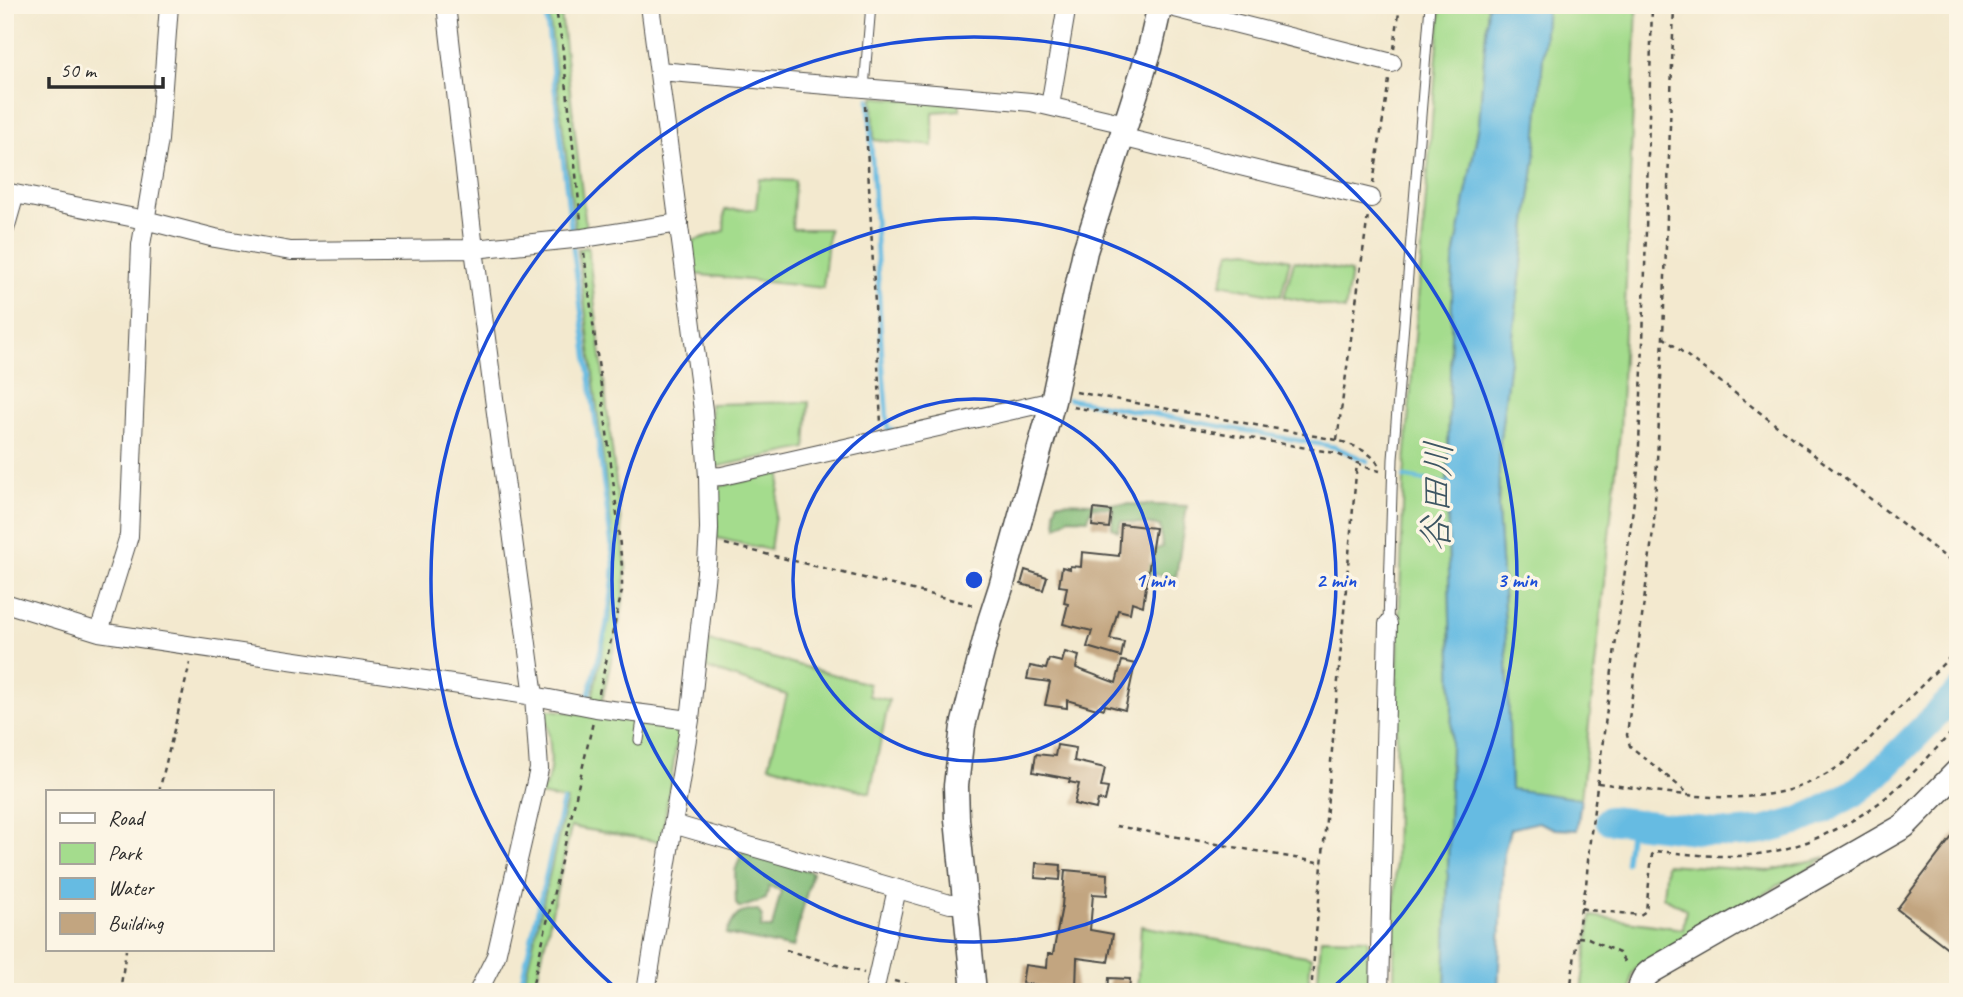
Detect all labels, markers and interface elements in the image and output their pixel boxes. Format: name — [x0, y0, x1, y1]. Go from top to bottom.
scale bar — [49, 46, 163, 90]
text: 50 m — [60, 57, 98, 83]
water label: 谷田川 — [1411, 440, 1462, 552]
text: 1 min — [1135, 567, 1175, 593]
text: 2 min — [1316, 567, 1356, 593]
text: 3 min — [1497, 567, 1537, 593]
centre of rings — [962, 568, 986, 592]
legend — [46, 790, 273, 951]
text: Road — [108, 805, 147, 831]
text: Park — [108, 840, 143, 866]
text: Water — [108, 875, 155, 901]
text: Building — [108, 910, 165, 936]

